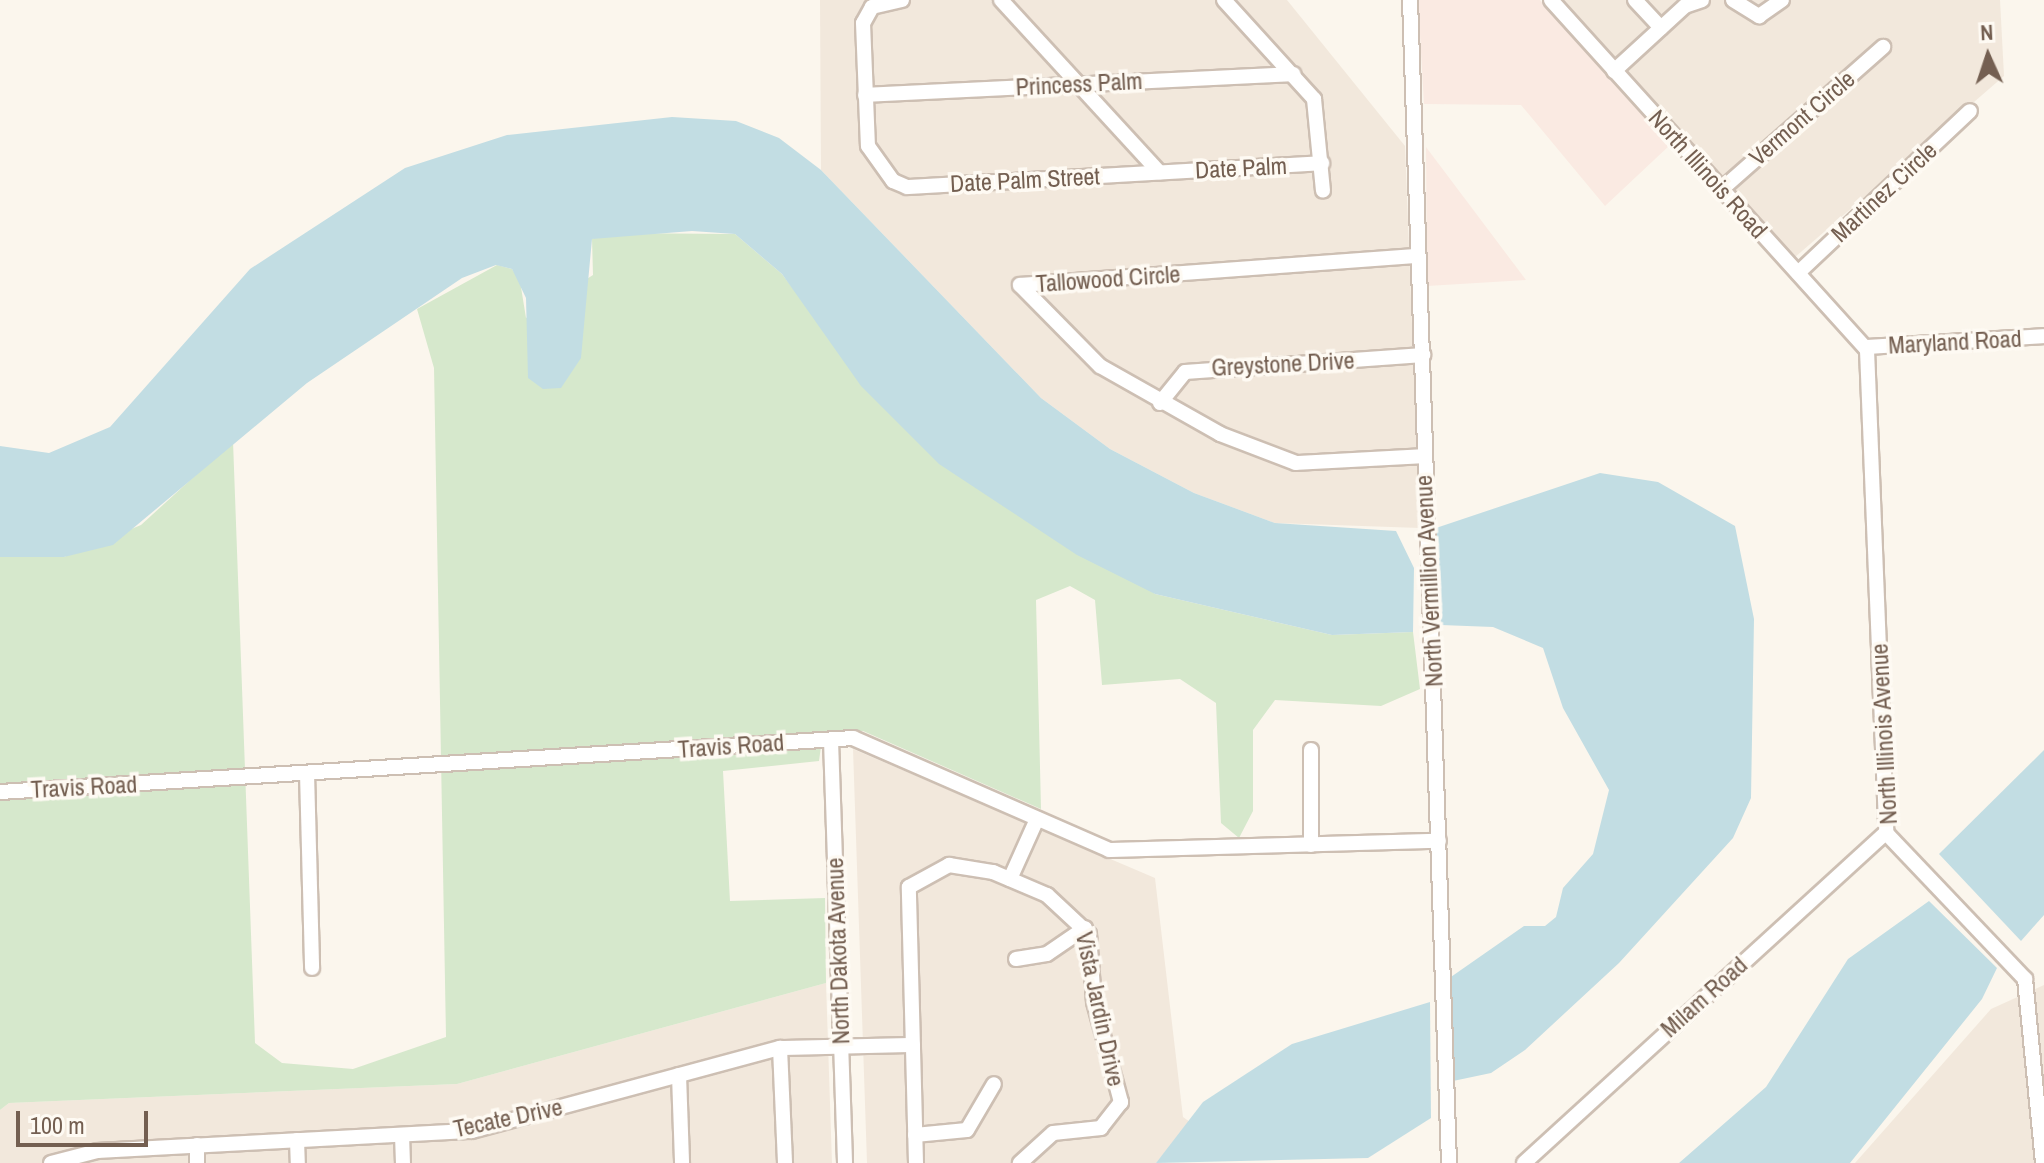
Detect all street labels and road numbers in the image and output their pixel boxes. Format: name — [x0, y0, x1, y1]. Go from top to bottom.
street label: Vermont Circle — [1743, 64, 1861, 172]
street label: Princess Palm — [1015, 66, 1143, 102]
street label: North Illinois Road — [1643, 104, 1773, 244]
street label: Martinez Circle — [1825, 136, 1943, 248]
street label: Date Palm — [1194, 151, 1288, 185]
street label: Date Palm Street — [949, 162, 1101, 198]
street label: Tallowood Circle — [1035, 260, 1181, 298]
street label: Maryland Road — [1888, 324, 2022, 360]
street label: Greystone Drive — [1211, 346, 1355, 382]
street label: North Vermillion Avenue — [1409, 474, 1449, 688]
street label: North Illinois Avenue — [1865, 642, 1903, 826]
street label: Travis Road — [677, 728, 785, 764]
street label: Travis Road — [30, 770, 138, 804]
street label: North Dakota Avenue — [820, 857, 856, 1045]
street label: Vista Jardin Drive — [1070, 929, 1130, 1089]
street label: Milam Road — [1655, 951, 1753, 1043]
street label: Tecate Drive — [451, 1092, 565, 1144]

